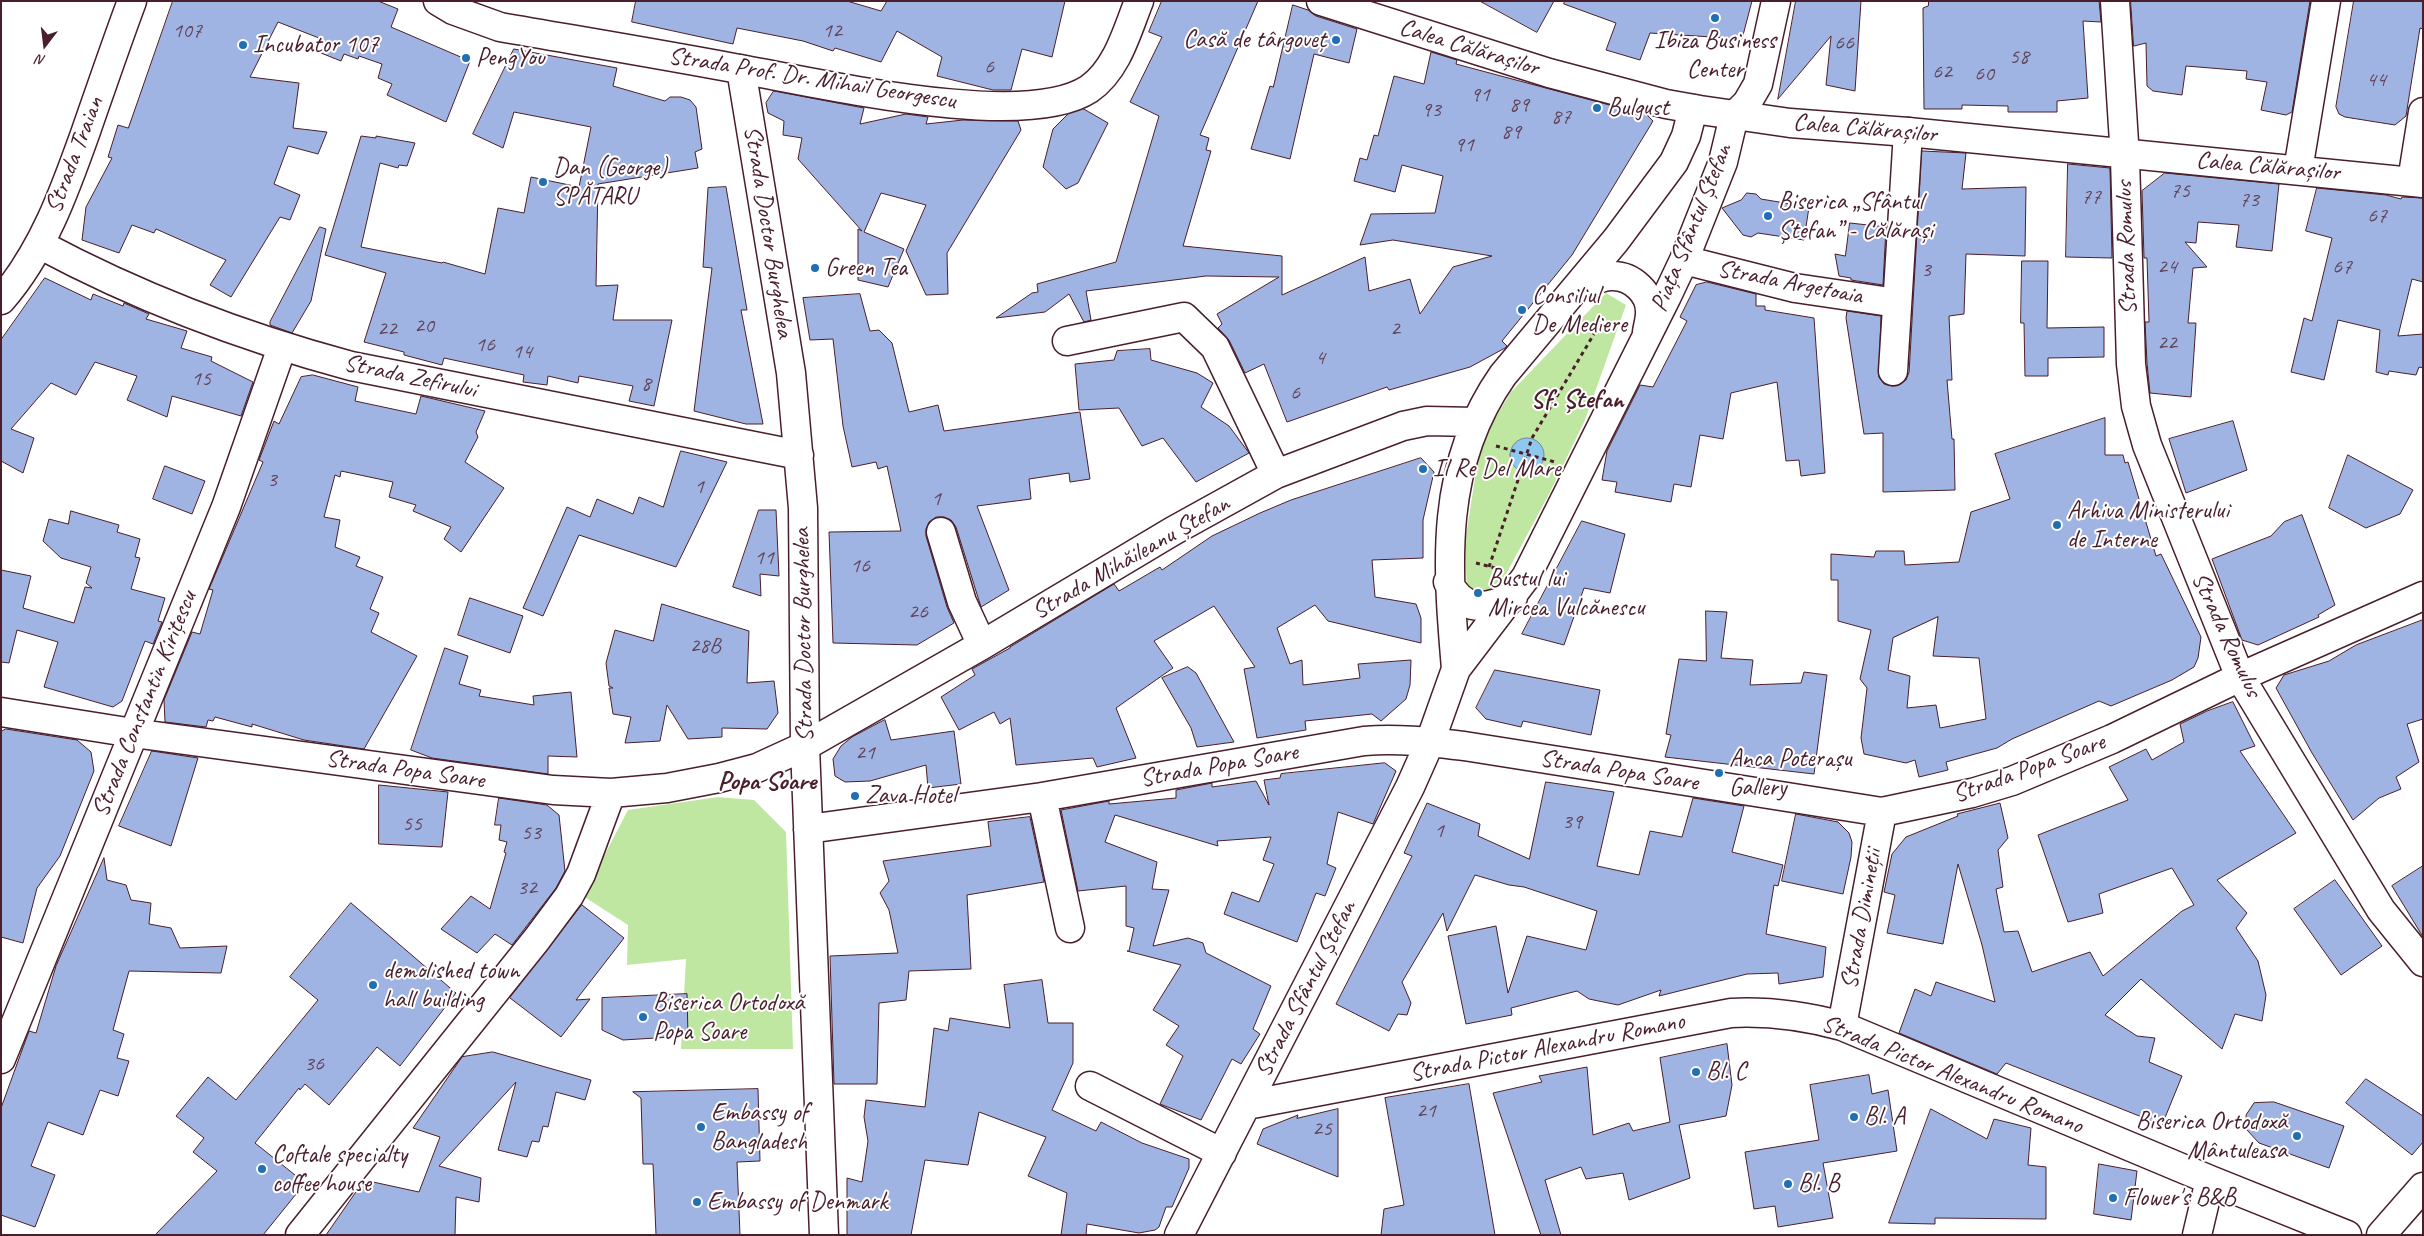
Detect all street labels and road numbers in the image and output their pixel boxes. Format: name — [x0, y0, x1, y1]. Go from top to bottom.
street label: Calea Călărașilor — [1396, 13, 1542, 83]
street label: Strada Prof. Dr. Mihail Georgescu — [666, 41, 958, 117]
street label: Strada Traian — [39, 93, 111, 217]
street label: Calea Călărașilor — [1792, 108, 1938, 150]
street label: Strada Doctor Burghelea — [736, 124, 800, 340]
street label: Piața Sfântul Ștefan — [1645, 139, 1739, 317]
street label: Calea Călărașilor — [2195, 146, 2341, 188]
street label: Strada Romulus — [2110, 181, 2144, 315]
street label: Strada Argetoaia — [1715, 254, 1865, 312]
street label: Strada Zefirului — [341, 348, 479, 406]
street label: Strada Mihăileanu Ștefan — [1027, 489, 1235, 627]
street label: Strada Doctor Burghelea — [787, 528, 821, 742]
street label: Strada Romulus — [2184, 568, 2268, 702]
street label: Strada Constantin Kirițescu — [86, 587, 204, 821]
street label: Strada Popa Soare — [1949, 728, 2109, 810]
street label: Strada Popa Soare — [1138, 737, 1300, 795]
street label: Strada Popa Soare — [324, 744, 486, 796]
street label: Strada Popa Soare — [1538, 744, 1700, 798]
street label: Strada Dimineții — [1835, 847, 1889, 991]
street label: Strada Sfântul Ștefan — [1249, 896, 1363, 1082]
street label: Strada Pictor Alexandru Romano — [1407, 1007, 1687, 1089]
street label: Strada Pictor Alexandru Romano — [1817, 1009, 2087, 1141]

